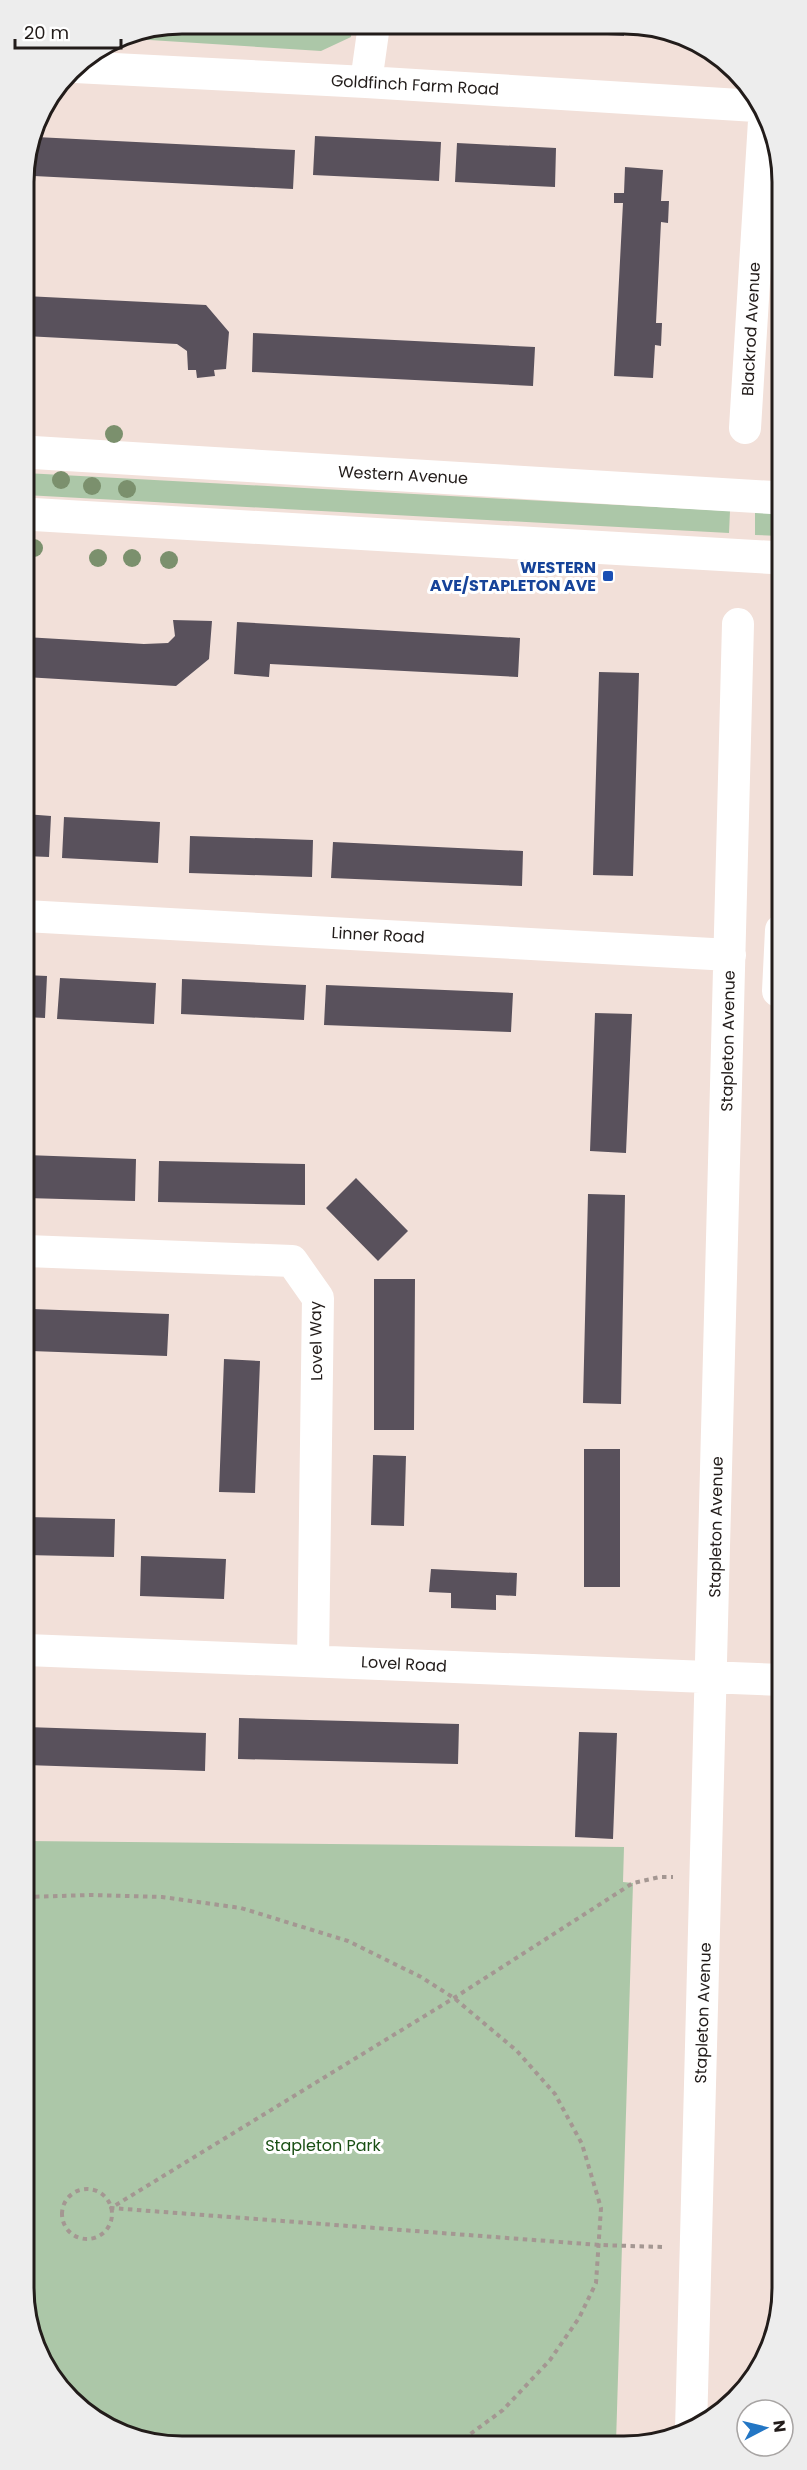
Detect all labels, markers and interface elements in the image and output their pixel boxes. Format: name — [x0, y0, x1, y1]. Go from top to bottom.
scale bar — [15, 12, 122, 50]
text: 20 m — [24, 20, 69, 45]
street label: Goldfinch Farm Road — [330, 69, 500, 101]
street label: Blackrod Avenue — [736, 261, 766, 396]
street label: Western Avenue — [337, 460, 469, 490]
place label: WESTERN AVE/STAPLETON AVE — [430, 556, 596, 597]
marker: WESTERN AVE/STAPLETON AVE — [601, 569, 615, 583]
street label: Linner Road — [331, 921, 425, 949]
street label: Stapleton Avenue — [715, 970, 741, 1112]
street label: Lovel Way — [304, 1301, 328, 1381]
street label: Stapleton Avenue — [703, 1456, 729, 1598]
street label: Lovel Road — [361, 1650, 447, 1678]
street label: Stapleton Avenue — [689, 1942, 717, 2084]
park label: Stapleton Park — [265, 2134, 382, 2157]
north arrow — [735, 2398, 795, 2458]
text: N — [767, 2419, 792, 2434]

